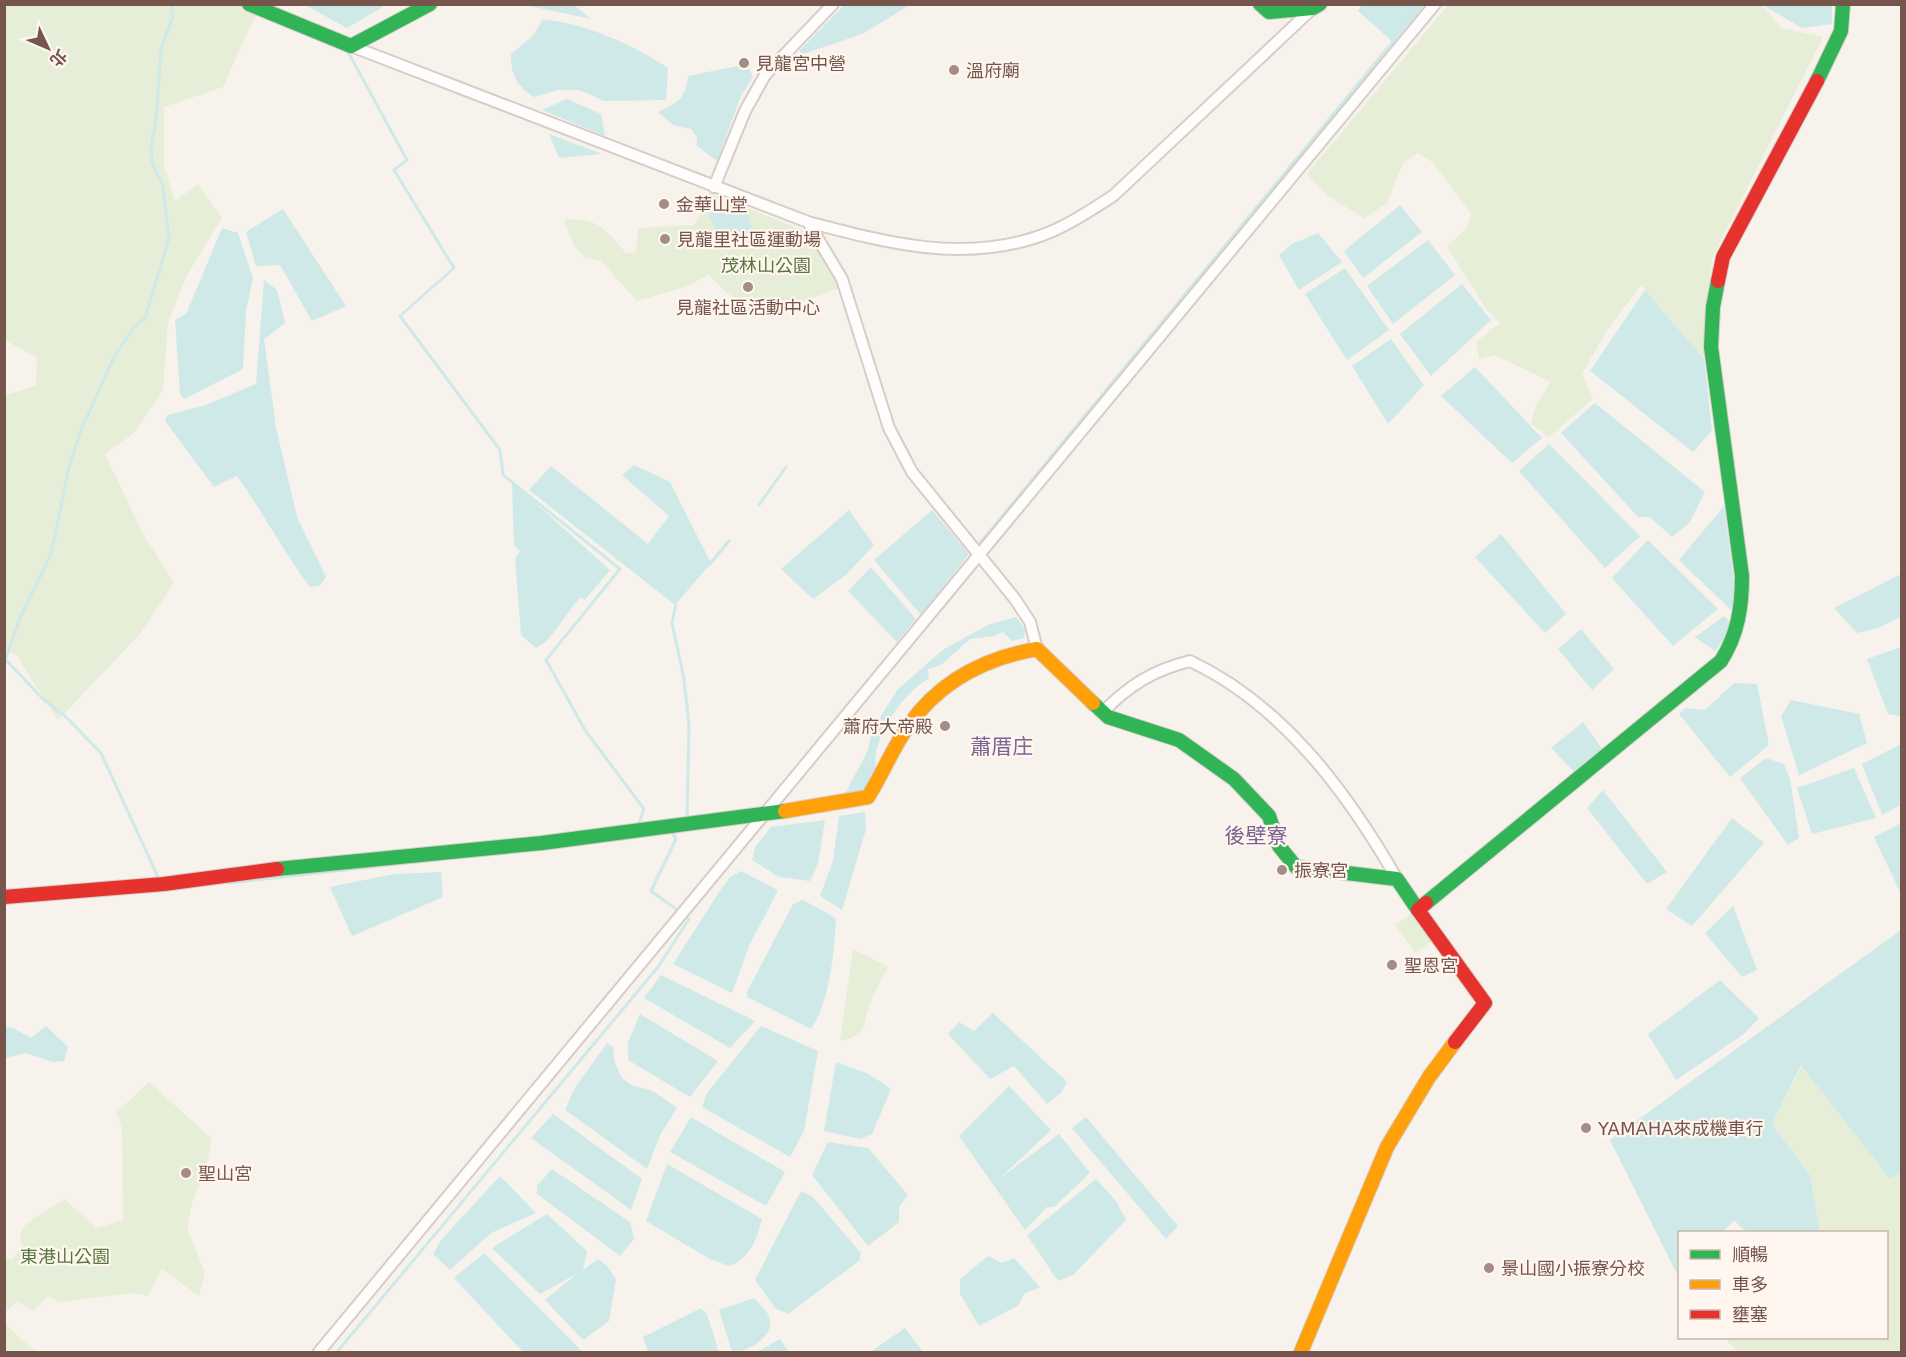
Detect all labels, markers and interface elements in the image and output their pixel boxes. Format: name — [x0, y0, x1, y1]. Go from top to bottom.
north arrow — [18, 18, 78, 78]
text: 北 — [46, 46, 71, 70]
place label: 見龍宮中營 — [756, 53, 846, 74]
marker: 見龍宮中營 — [737, 56, 751, 70]
place label: 溫府廟 — [966, 60, 1020, 81]
marker: 溫府廟 — [947, 63, 961, 77]
place label: 金華山堂 — [676, 194, 748, 215]
marker: 金華山堂 — [657, 197, 671, 211]
place label: 見龍里社區運動場 — [677, 229, 821, 250]
marker: 見龍里社區運動場 — [658, 232, 672, 246]
park label: 茂林山公園 — [721, 255, 811, 276]
marker: 見龍社區活動中心 — [741, 280, 755, 294]
place label: 見龍社區活動中心 — [676, 297, 820, 318]
place label: 蕭府大帝殿 — [843, 716, 933, 737]
marker: 蕭府大帝殿 — [938, 719, 952, 733]
district label: 蕭厝庄 — [971, 735, 1034, 759]
district label: 後壁寮 — [1225, 824, 1288, 848]
place label: 振寮宮 — [1294, 860, 1348, 881]
marker: 振寮宮 — [1275, 863, 1289, 877]
place label: 聖恩宮 — [1404, 955, 1458, 976]
marker: 聖恩宮 — [1385, 958, 1399, 972]
place label: YAMAHA來成機車行 — [1597, 1118, 1764, 1139]
marker: YAMAHA來成機車行 — [1579, 1121, 1593, 1135]
place label: 聖山宮 — [198, 1163, 252, 1184]
marker: 聖山宮 — [179, 1166, 193, 1180]
legend — [1678, 1231, 1888, 1339]
text: 順暢 — [1732, 1244, 1768, 1265]
park label: 東港山公園 — [20, 1246, 110, 1267]
place label: 景山國小振寮分校 — [1501, 1258, 1645, 1279]
marker: 景山國小振寮分校 — [1482, 1261, 1496, 1275]
text: 車多 — [1732, 1274, 1768, 1295]
text: 壅塞 — [1732, 1304, 1768, 1325]

